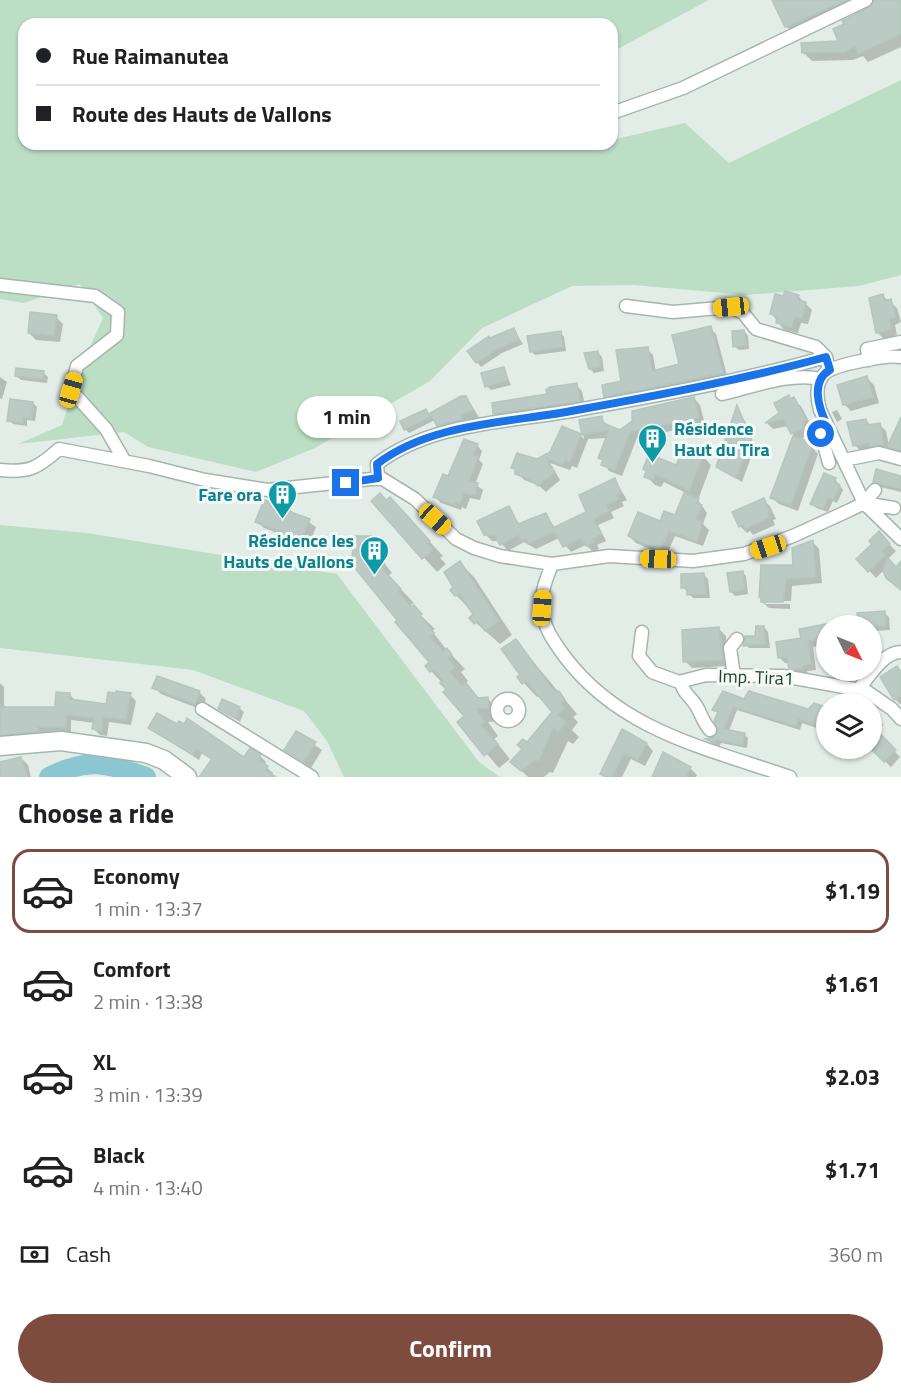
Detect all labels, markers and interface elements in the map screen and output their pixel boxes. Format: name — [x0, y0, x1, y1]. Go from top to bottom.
text: Rue Raimanutea — [72, 39, 229, 73]
text: Route des Hauts de Vallons — [72, 97, 332, 131]
car — [712, 296, 750, 318]
car — [57, 370, 85, 410]
callout: 1 min — [296, 396, 395, 438]
text: 1 min — [322, 401, 371, 432]
place label: Résidence Haut du Tira — [674, 415, 770, 463]
route start — [807, 420, 834, 447]
building icon: Résidence Haut du Tira — [637, 422, 669, 464]
route end — [332, 469, 359, 496]
building icon: Fare ora — [267, 478, 299, 520]
place label: Fare ora — [198, 481, 262, 508]
car — [416, 500, 454, 538]
place label: Résidence les Hauts de Vallons — [223, 527, 354, 575]
car — [748, 533, 788, 561]
building icon: Résidence les Hauts de Vallons — [359, 534, 391, 576]
car — [640, 549, 676, 569]
car — [532, 589, 552, 627]
north arrow — [816, 615, 882, 681]
map controls — [816, 615, 882, 759]
street label: Imp. Tira1 — [718, 662, 794, 692]
button: layers — [816, 693, 882, 759]
text: Choose a ride — [18, 792, 174, 833]
text: Economy — [93, 859, 180, 893]
icon: car — [21, 864, 75, 918]
text: $1.19 — [825, 874, 880, 908]
text: 1 min · 13:37 — [93, 893, 203, 924]
text: Comfort — [93, 952, 171, 986]
icon: car — [21, 957, 75, 1011]
text: $1.61 — [825, 967, 880, 1001]
text: 2 min · 13:38 — [93, 986, 203, 1017]
text: XL — [93, 1045, 116, 1079]
icon: car — [21, 1050, 75, 1104]
text: $2.03 — [825, 1060, 880, 1094]
text: 3 min · 13:39 — [93, 1079, 203, 1110]
text: Black — [93, 1138, 145, 1172]
icon: car — [21, 1143, 75, 1197]
text: $1.71 — [825, 1153, 880, 1187]
text: 4 min · 13:40 — [93, 1172, 203, 1203]
text: Cash — [66, 1237, 111, 1271]
icon: cash — [18, 1238, 51, 1271]
text: 360 m — [828, 1239, 883, 1270]
button: Confirm — [18, 1314, 883, 1383]

